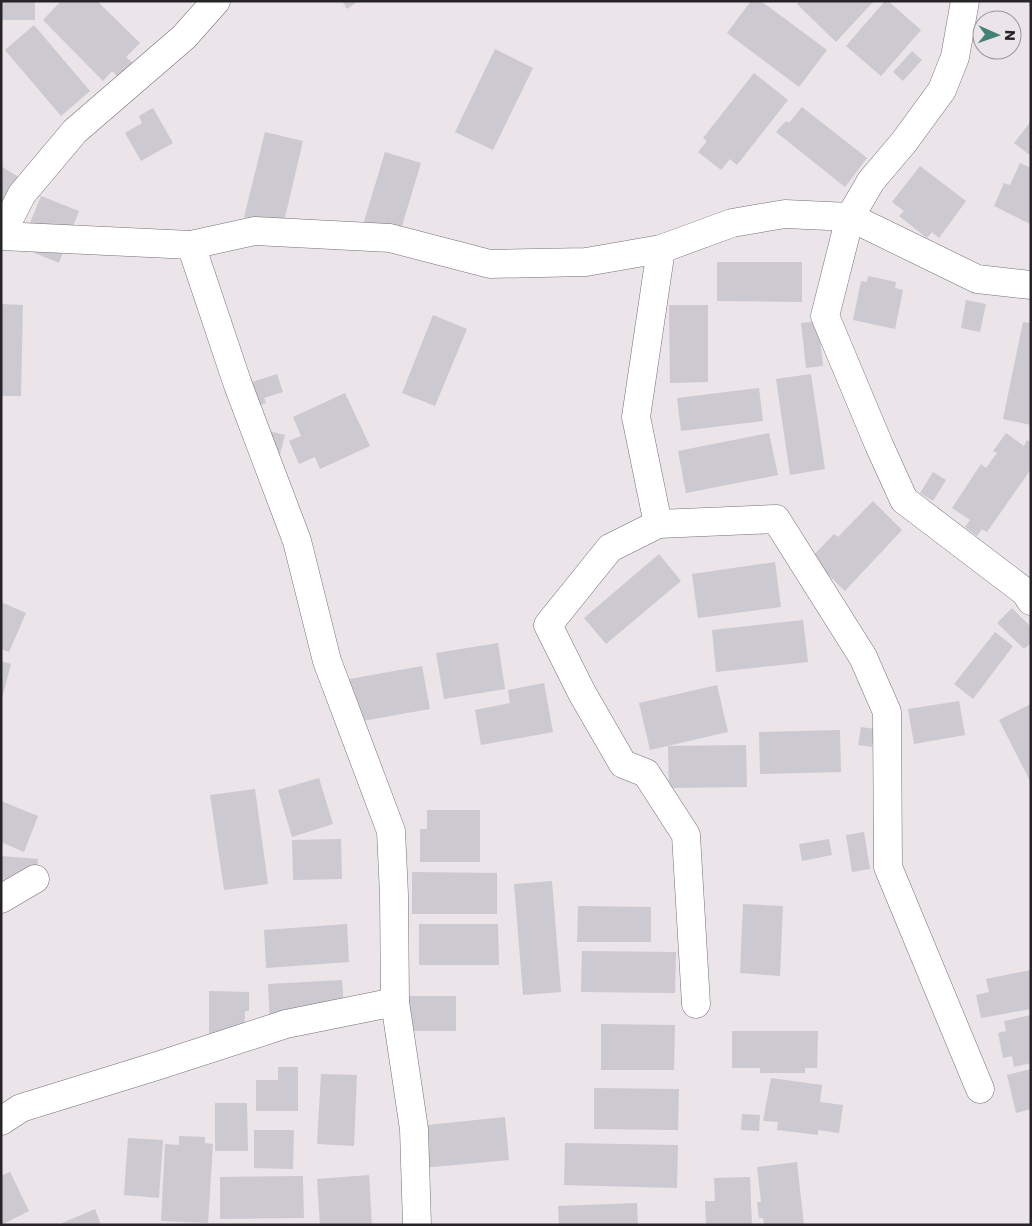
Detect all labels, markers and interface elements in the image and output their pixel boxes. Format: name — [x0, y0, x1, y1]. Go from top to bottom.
north arrow — [972, 10, 1022, 60]
text: N — [1000, 30, 1020, 41]

